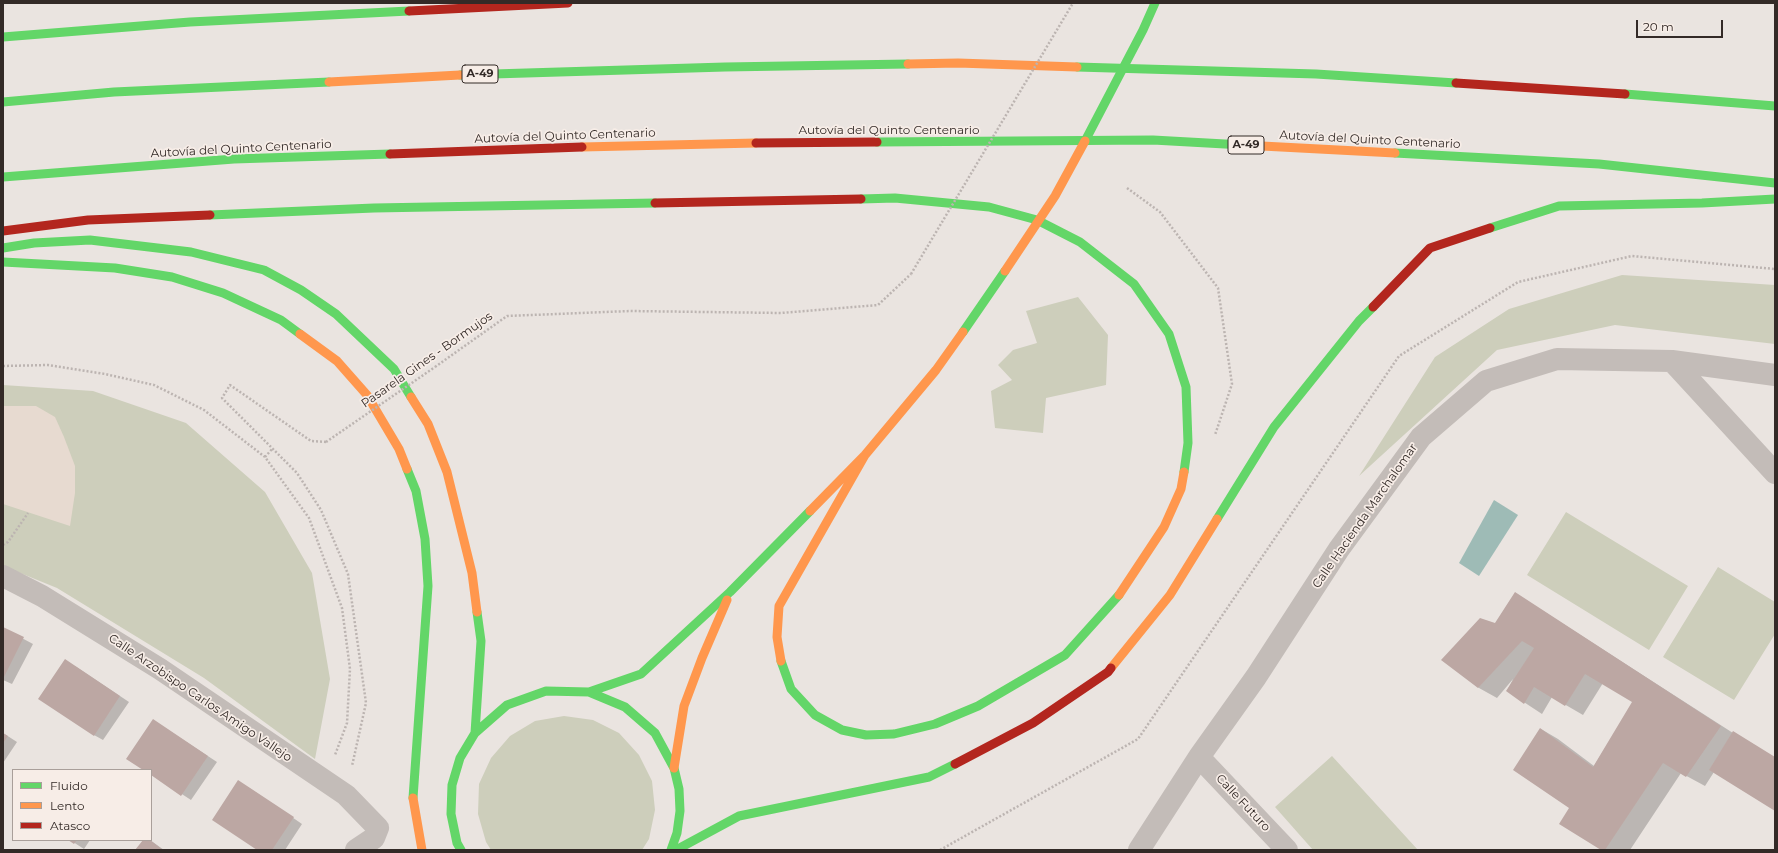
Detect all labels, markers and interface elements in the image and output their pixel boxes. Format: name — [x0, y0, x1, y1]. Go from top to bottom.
scale bar — [1638, 12, 1725, 38]
text: 20 m — [1643, 19, 1674, 34]
road number: A-49 — [462, 65, 498, 83]
street label: Autovía del Quinto Centenario — [798, 123, 980, 137]
street label: Autovía del Quinto Centenario — [474, 126, 656, 146]
street label: Autovía del Quinto Centenario — [1279, 128, 1461, 152]
road number: A-49 — [1228, 136, 1264, 154]
street label: Autovía del Quinto Centenario — [150, 137, 332, 161]
street label: Pasarela Gines - Bormujos — [359, 309, 495, 411]
street label: Calle Hacienda Marchalomar — [1309, 441, 1421, 591]
street label: Calle Arzobispo Carlos Amigo Vallejo — [106, 631, 294, 765]
legend — [12, 769, 152, 841]
street label: Calle Futuro — [1213, 771, 1273, 835]
text: Fluido — [50, 778, 88, 793]
text: Lento — [50, 798, 85, 813]
text: Atasco — [50, 818, 90, 833]

